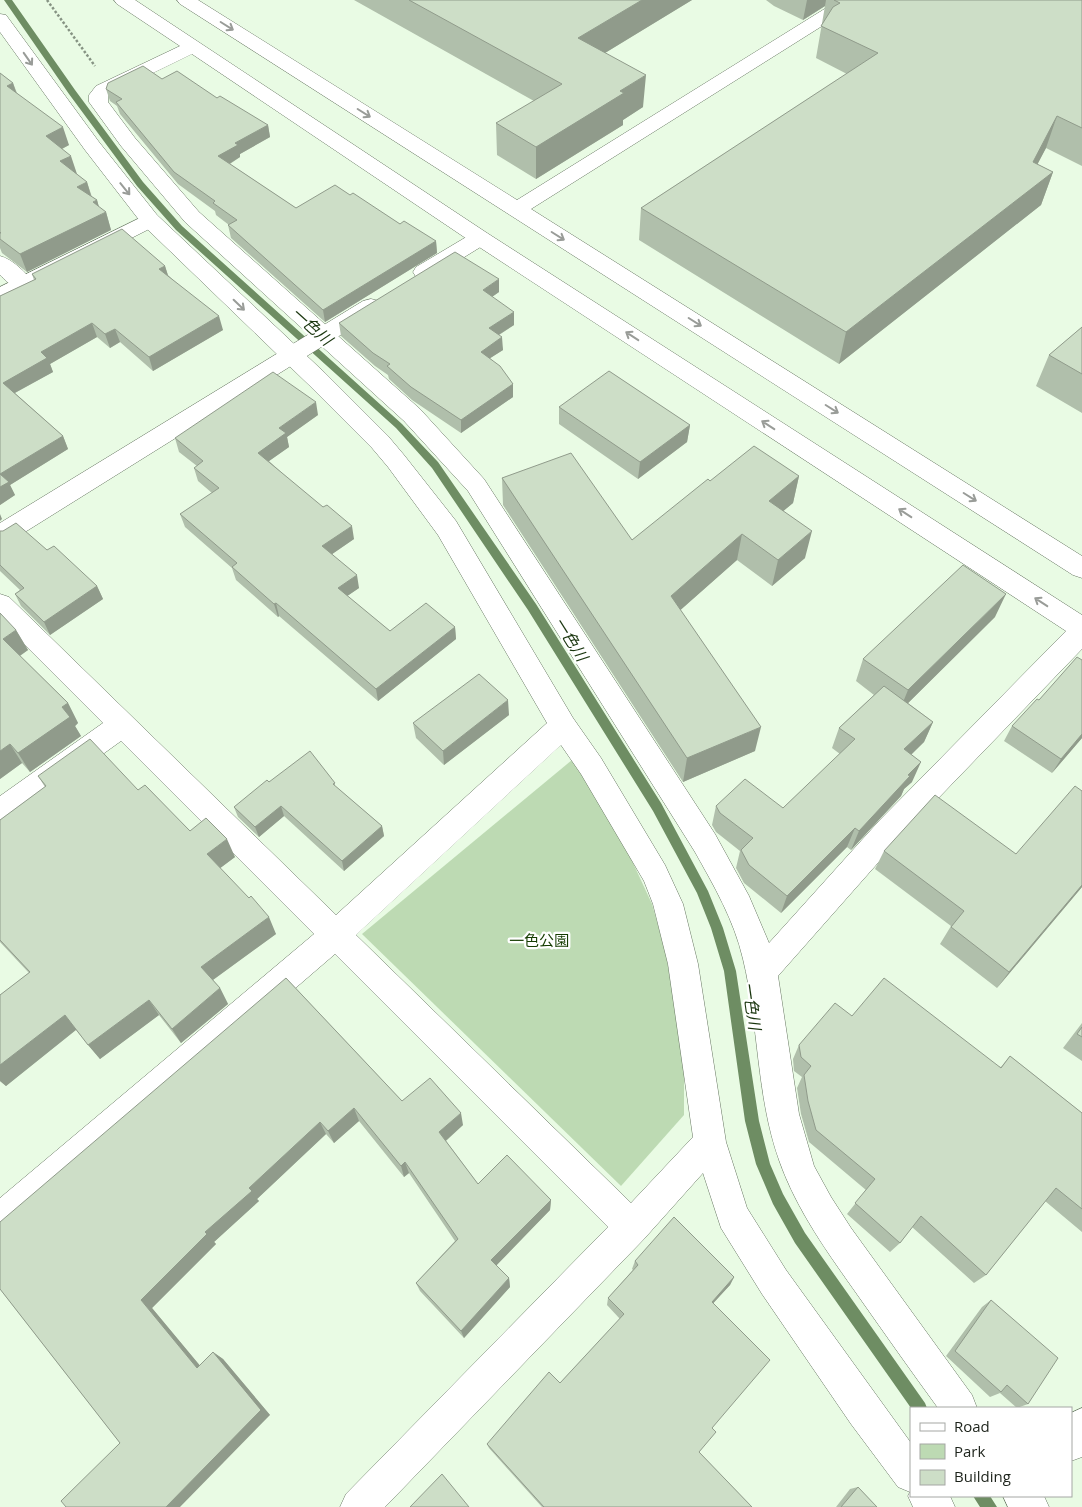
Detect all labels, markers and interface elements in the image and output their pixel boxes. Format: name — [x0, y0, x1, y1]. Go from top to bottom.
one-way arrow — [220, 21, 234, 31]
one-way arrow — [23, 51, 33, 65]
one-way arrow — [357, 108, 371, 118]
one-way arrow — [119, 183, 130, 196]
one-way arrow — [550, 231, 564, 241]
one-way arrow — [232, 299, 245, 311]
water label: 一色川 — [287, 302, 339, 352]
one-way arrow — [688, 318, 702, 328]
one-way arrow — [625, 331, 639, 342]
one-way arrow — [825, 405, 839, 415]
one-way arrow — [762, 420, 776, 430]
one-way arrow — [962, 492, 976, 502]
one-way arrow — [898, 508, 912, 518]
one-way arrow — [1034, 596, 1048, 607]
water label: 一色川 — [549, 613, 594, 667]
park label: 一色公園 — [509, 930, 569, 950]
water label: 一色川 — [738, 981, 767, 1033]
legend — [910, 1407, 1072, 1497]
text: Road — [954, 1416, 990, 1436]
text: Park — [954, 1441, 985, 1461]
text: Building — [954, 1466, 1011, 1486]

